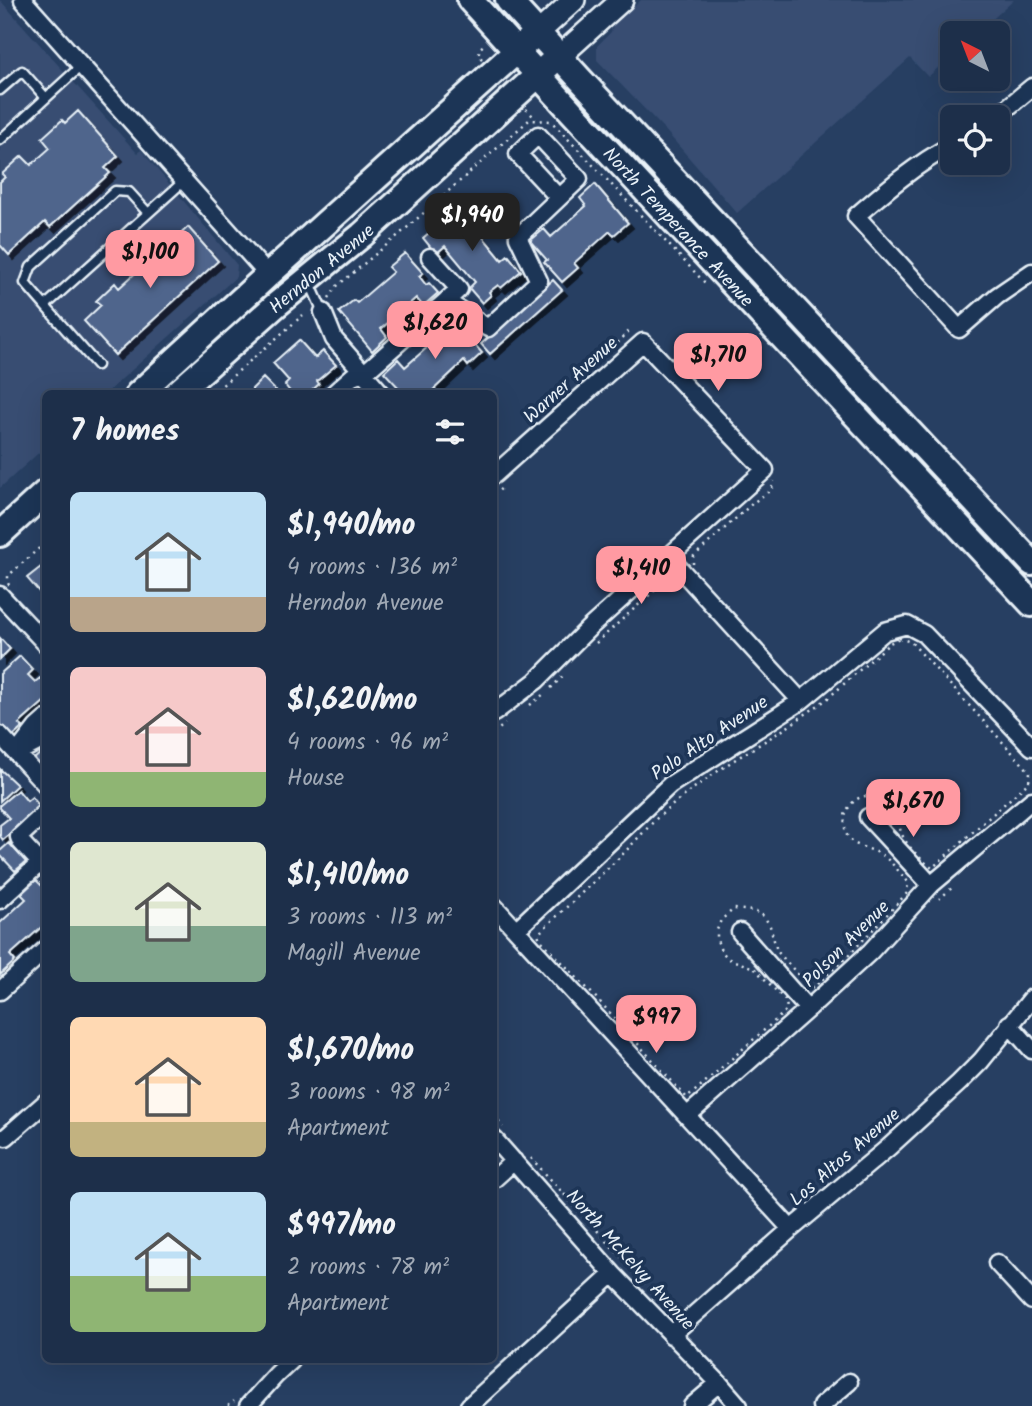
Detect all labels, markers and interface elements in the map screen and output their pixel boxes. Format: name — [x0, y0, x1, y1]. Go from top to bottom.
north arrow — [940, 21, 1010, 91]
map controls — [940, 21, 1010, 175]
button: locate — [940, 105, 1010, 175]
street label: North Temperance Avenue — [595, 141, 761, 315]
pin: $1,940 — [415, 194, 529, 253]
text: $1,940 — [441, 198, 503, 234]
street label: Herndon Avenue — [262, 217, 383, 322]
pin: $1,100 — [93, 230, 207, 290]
text: $1,100 — [121, 235, 179, 271]
pin: $1,620 — [378, 302, 492, 361]
text: $1,620 — [403, 306, 467, 342]
street label: Warner Avenue — [517, 329, 626, 431]
pin: $1,710 — [661, 334, 775, 393]
text: $1,710 — [690, 338, 746, 374]
text: 7 homes — [70, 408, 180, 456]
icon: filters — [431, 413, 469, 451]
text: $1,940/mo — [287, 502, 415, 550]
icon: home — [126, 520, 210, 604]
pin: $1,410 — [584, 546, 698, 606]
text: 4 rooms · 136 m² — [287, 550, 457, 586]
text: $1,410 — [612, 551, 670, 587]
text: Herndon Avenue — [287, 586, 444, 622]
text: $1,620/mo — [287, 677, 418, 725]
street label: Palo Alto Avenue — [645, 688, 775, 789]
icon: home — [126, 695, 210, 779]
text: 4 rooms · 96 m² — [287, 725, 448, 761]
text: House — [287, 761, 344, 797]
pin: $1,670 — [856, 780, 970, 839]
text: $1,670 — [882, 784, 944, 820]
text: $1,410/mo — [287, 852, 409, 900]
icon: home — [126, 870, 210, 954]
street label: Polson Avenue — [796, 893, 898, 995]
text: 3 rooms · 113 m² — [287, 900, 452, 936]
text: Magill Avenue — [287, 936, 421, 972]
pin: $997 — [615, 996, 697, 1055]
text: $997 — [632, 1000, 680, 1036]
text: $1,670/mo — [287, 1027, 414, 1075]
icon: home — [126, 1045, 210, 1129]
text: 3 rooms · 98 m² — [287, 1075, 450, 1111]
street label: Los Altos Avenue — [783, 1100, 908, 1214]
text: Apartment — [287, 1111, 389, 1147]
street label: North McKelvy Avenue — [558, 1183, 702, 1338]
text: $997/mo — [287, 1202, 396, 1250]
icon: home — [126, 1220, 210, 1304]
text: 2 rooms · 78 m² — [287, 1250, 449, 1286]
text: Apartment — [287, 1286, 389, 1322]

